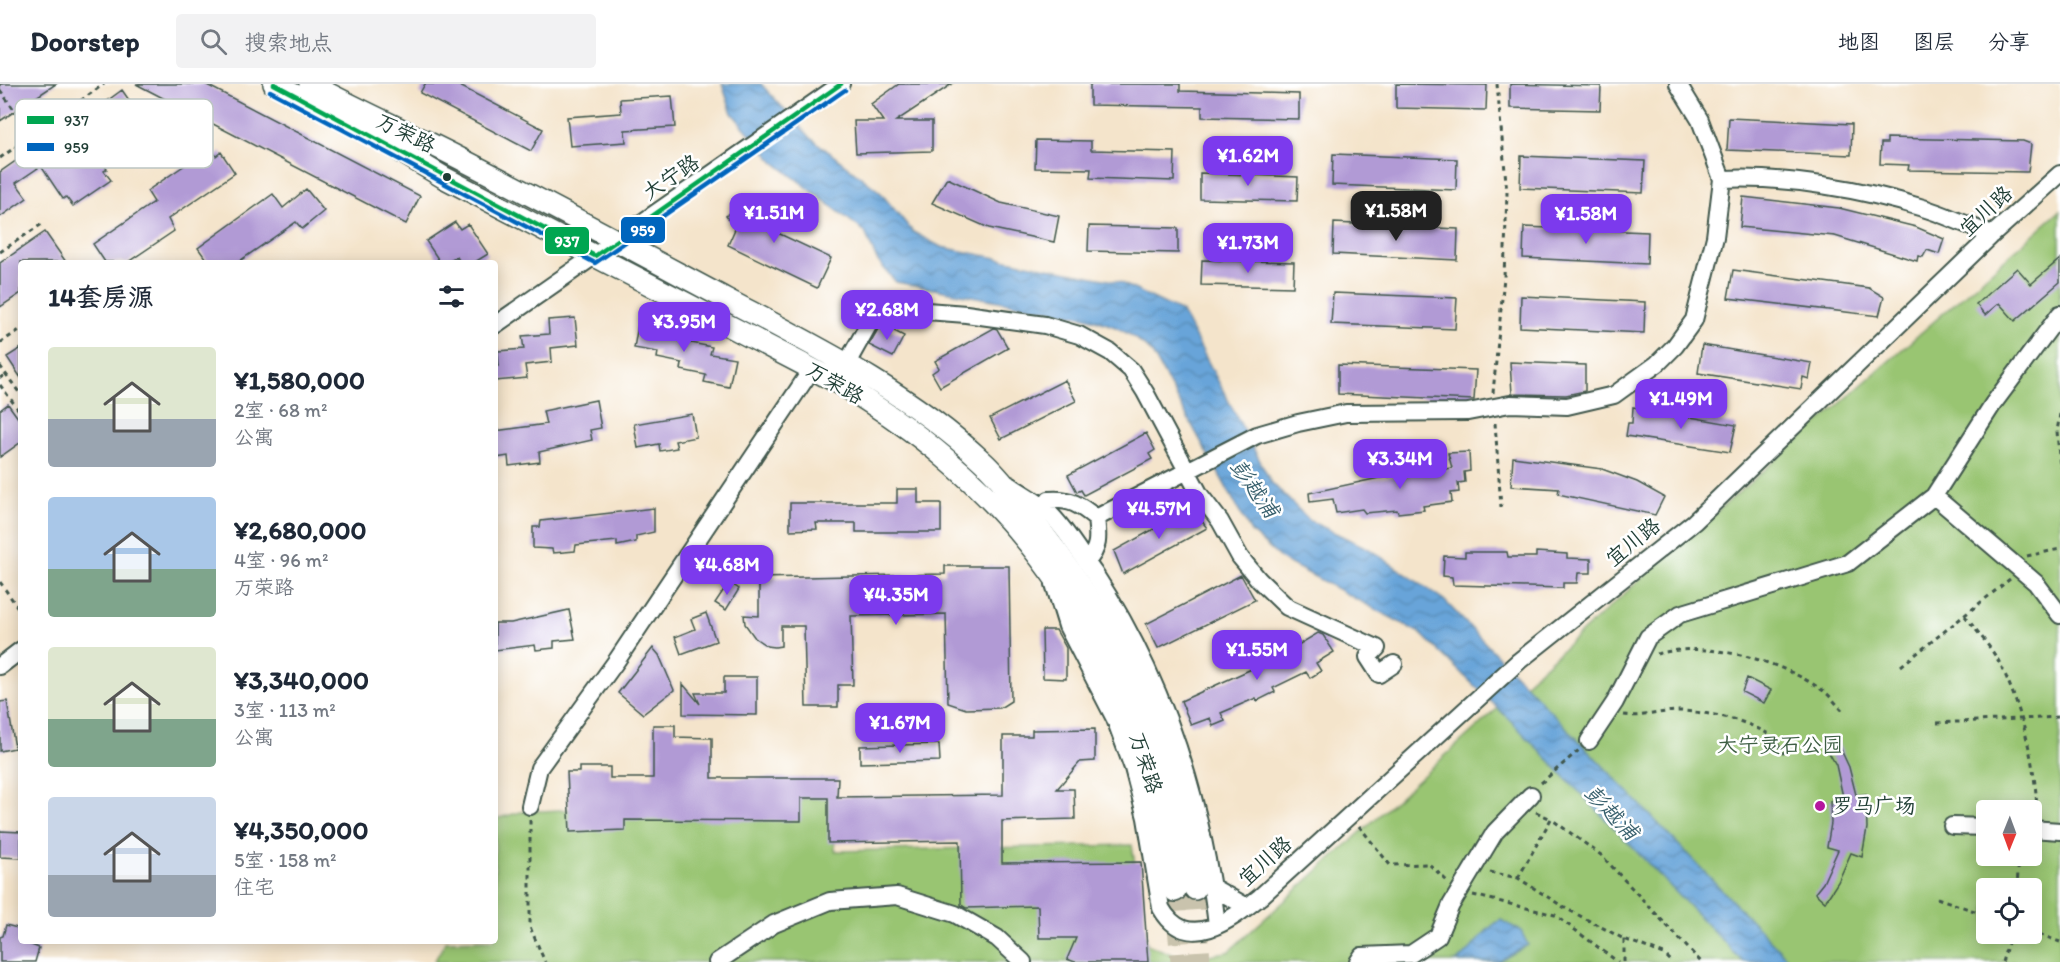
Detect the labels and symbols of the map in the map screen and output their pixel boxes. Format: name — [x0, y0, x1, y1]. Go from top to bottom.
legend — [15, 99, 213, 168]
street label: 万荣路 — [372, 108, 440, 158]
text: 937 — [64, 111, 89, 130]
pin: ¥1.62M — [1199, 136, 1297, 187]
text: 959 — [64, 138, 89, 157]
street label: 大宁路 — [638, 149, 704, 205]
unlabelled marker — [441, 171, 453, 183]
street label: 宜川路 — [1954, 180, 2017, 241]
pin: ¥1.58M — [1347, 191, 1445, 242]
pin: ¥1.51M — [725, 193, 823, 244]
pin: ¥1.58M — [1537, 194, 1635, 245]
line badge: 959 — [620, 216, 666, 244]
text: 959 — [630, 221, 656, 240]
pin: ¥1.73M — [1199, 223, 1297, 274]
line badge: 937 — [544, 226, 590, 255]
text: 937 — [554, 232, 580, 251]
pin: ¥2.68M — [838, 290, 936, 341]
pin: ¥3.95M — [635, 302, 733, 353]
street label: 万荣路 — [802, 356, 869, 409]
pin: ¥1.49M — [1632, 379, 1730, 430]
pin: ¥3.34M — [1351, 439, 1449, 490]
water label: 彭越浦 — [1224, 454, 1287, 525]
pin: ¥4.57M — [1110, 489, 1208, 540]
street label: 宜川路 — [1600, 512, 1665, 571]
pin: ¥4.68M — [678, 545, 776, 596]
pin: ¥4.35M — [847, 575, 945, 626]
pin: ¥1.55M — [1208, 630, 1306, 681]
pin: ¥1.67M — [851, 703, 949, 754]
street label: 万荣路 — [1125, 729, 1168, 797]
park label: 大宁灵石公园 — [1717, 732, 1843, 757]
water label: 彭越浦 — [1579, 779, 1646, 848]
place label: 罗马广场 — [1832, 793, 1916, 818]
marker: 罗马广场 — [1813, 799, 1827, 813]
north arrow — [1976, 800, 2042, 866]
street label: 宜川路 — [1233, 830, 1296, 891]

